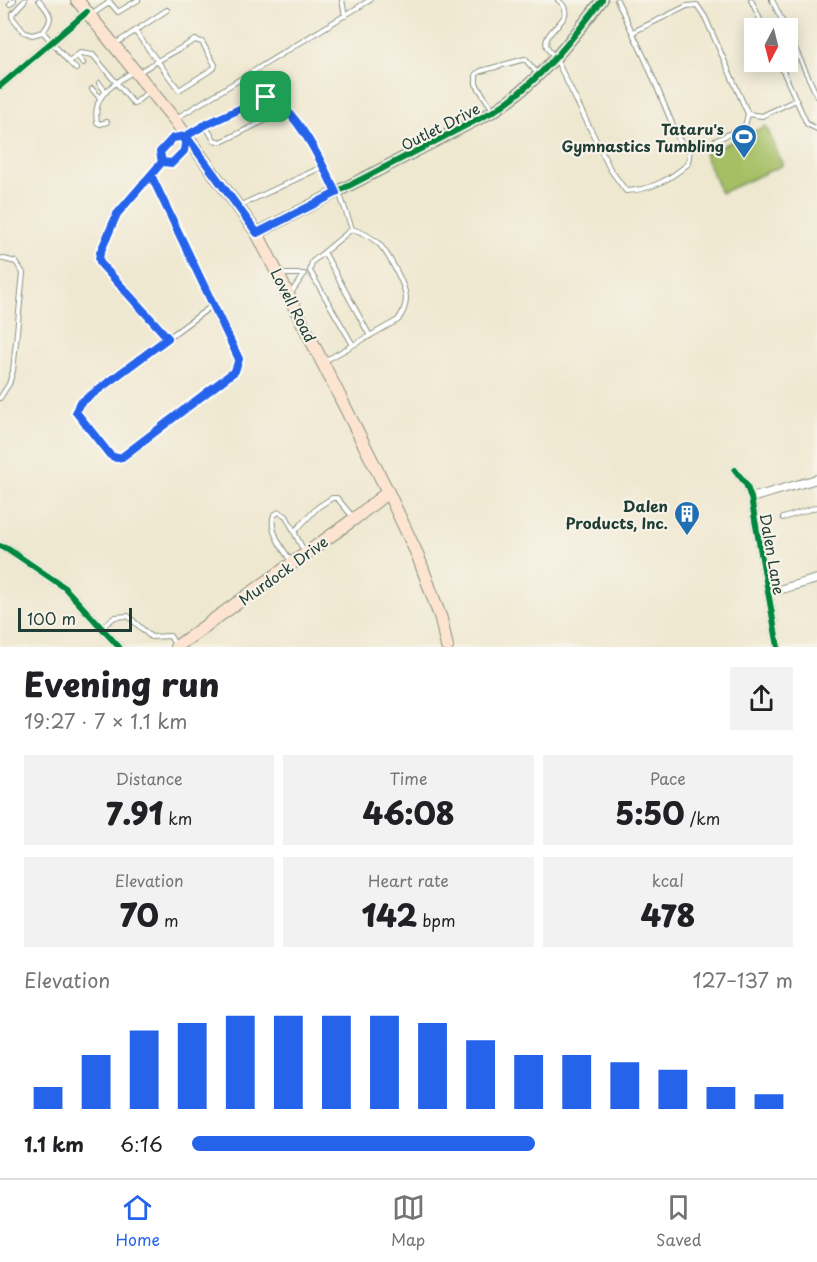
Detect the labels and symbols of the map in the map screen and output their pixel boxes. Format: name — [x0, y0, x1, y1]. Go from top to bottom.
north arrow — [744, 18, 798, 72]
pin — [240, 71, 291, 122]
street label: Outlet Drive — [396, 96, 484, 156]
place label: Tataru's Gymnastics Tumbling — [561, 117, 724, 157]
sports icon: Tataru's Gymnastics Tumbling — [729, 122, 759, 160]
street label: Lovell Road — [265, 264, 323, 346]
place label: Dalen Products, Inc. — [566, 494, 668, 534]
building icon: Dalen Products, Inc. — [672, 499, 702, 537]
street label: Dalen Lane — [755, 511, 791, 597]
street label: Murdock Drive — [234, 530, 333, 610]
scale bar — [18, 605, 132, 632]

